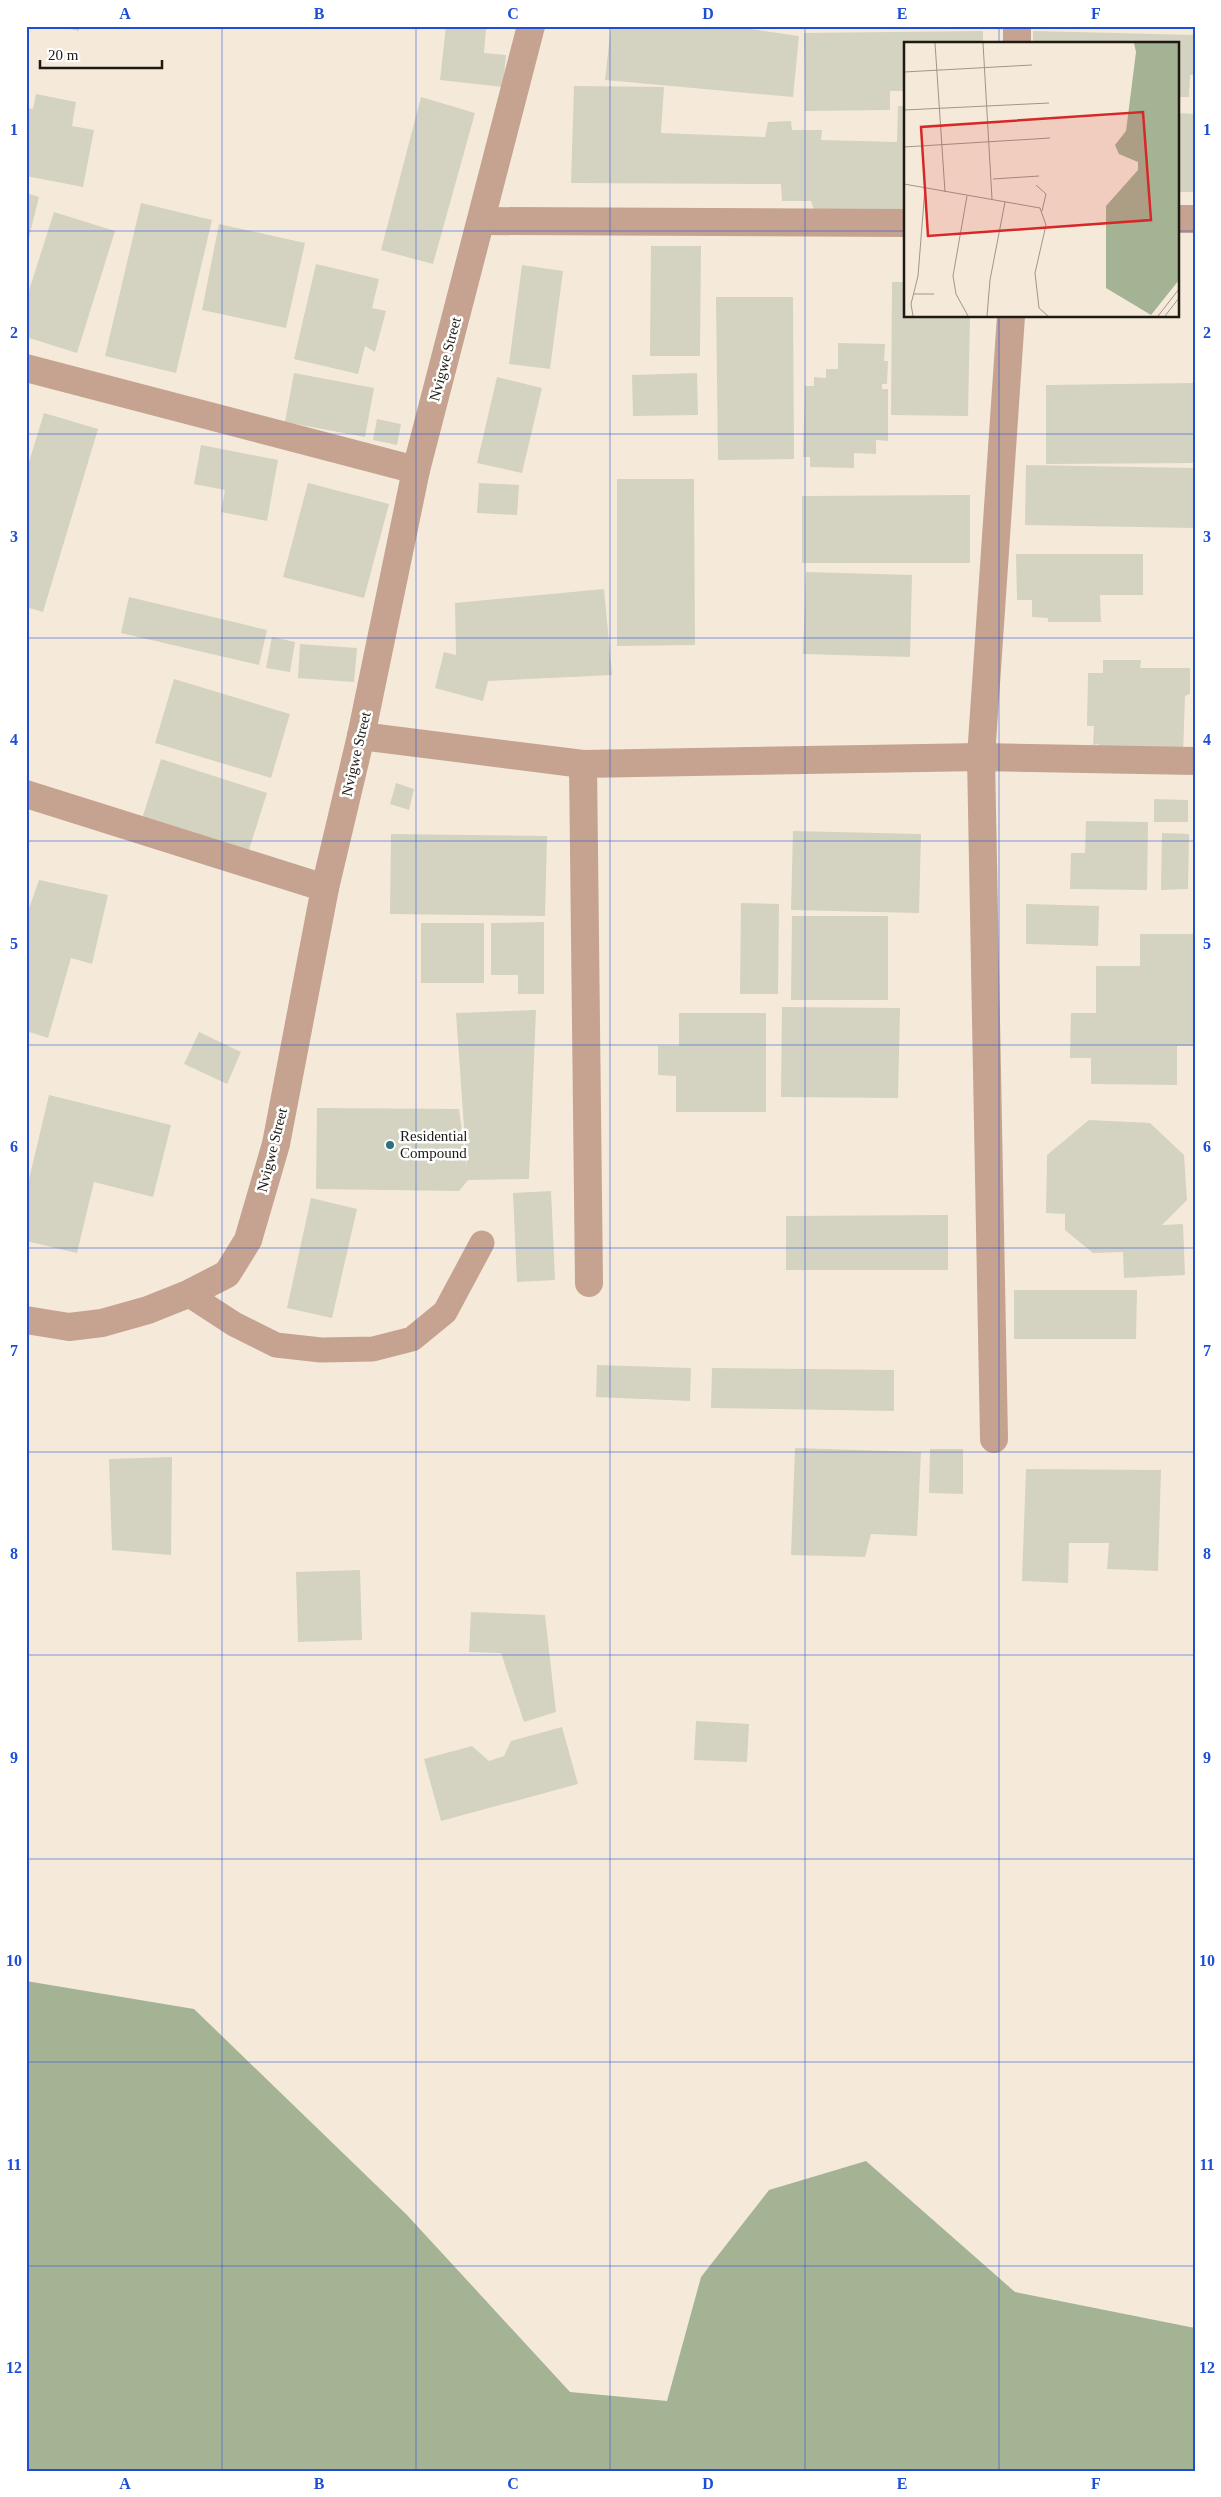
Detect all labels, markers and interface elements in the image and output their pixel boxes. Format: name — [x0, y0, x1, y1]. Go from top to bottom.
text: A — [119, 5, 131, 22]
text: B — [314, 5, 325, 22]
text: C — [507, 5, 519, 22]
text: D — [702, 5, 714, 22]
text: E — [897, 5, 907, 22]
text: F — [1091, 5, 1101, 22]
scale bar — [40, 38, 162, 70]
inset map — [904, 42, 1178, 318]
text: 20 m — [48, 47, 79, 63]
text: 1 — [10, 121, 18, 138]
text: 1 — [1203, 121, 1211, 138]
street label: Nvigwe Street — [426, 314, 464, 403]
text: 2 — [10, 324, 18, 341]
text: 2 — [1203, 324, 1211, 341]
text: 3 — [10, 528, 18, 545]
text: 3 — [1203, 528, 1211, 545]
street label: Nvigwe Street — [339, 709, 374, 798]
text: 4 — [10, 731, 18, 748]
text: 4 — [1203, 731, 1211, 748]
text: 5 — [10, 935, 18, 952]
text: 5 — [1203, 935, 1211, 952]
street label: Nvigwe Street — [254, 1105, 290, 1194]
place label: Residential Compound — [400, 1128, 468, 1161]
text: 6 — [10, 1138, 18, 1155]
text: 6 — [1203, 1138, 1211, 1155]
marker: Residential Compound — [384, 1139, 396, 1151]
text: 7 — [10, 1342, 18, 1359]
text: 7 — [1203, 1342, 1211, 1359]
text: 8 — [10, 1545, 18, 1562]
text: 8 — [1203, 1545, 1211, 1562]
text: 9 — [10, 1749, 18, 1766]
text: 9 — [1203, 1749, 1211, 1766]
text: 10 — [6, 1952, 22, 1969]
text: 10 — [1199, 1952, 1215, 1969]
text: 11 — [6, 2156, 22, 2173]
text: 11 — [1199, 2156, 1215, 2173]
text: 12 — [6, 2359, 22, 2376]
text: 12 — [1199, 2359, 1215, 2376]
text: A — [119, 2475, 131, 2492]
text: B — [314, 2475, 325, 2492]
text: C — [507, 2475, 519, 2492]
text: D — [702, 2475, 714, 2492]
text: E — [897, 2475, 907, 2492]
text: F — [1091, 2475, 1101, 2492]

